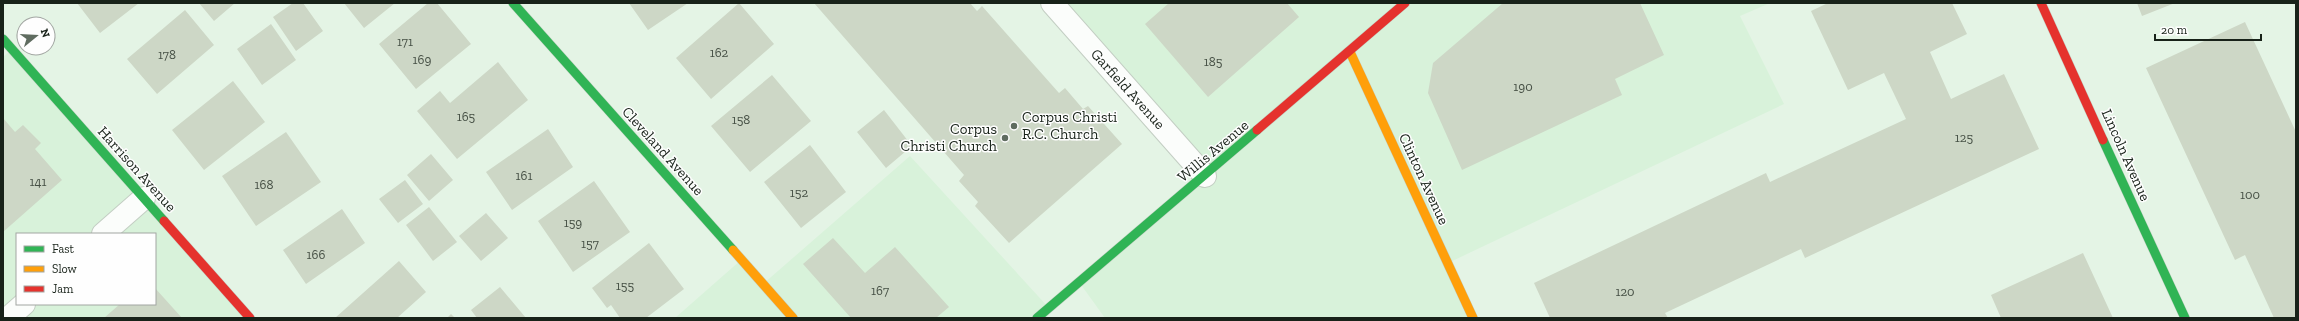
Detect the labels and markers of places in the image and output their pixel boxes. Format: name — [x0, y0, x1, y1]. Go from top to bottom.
place label: Corpus Christi R.C. Church — [1022, 108, 1117, 143]
place label: Corpus Christi Church — [901, 120, 998, 155]
marker: Corpus Christi R.C. Church — [1009, 121, 1019, 131]
marker: Corpus Christi Church — [1000, 133, 1010, 143]

